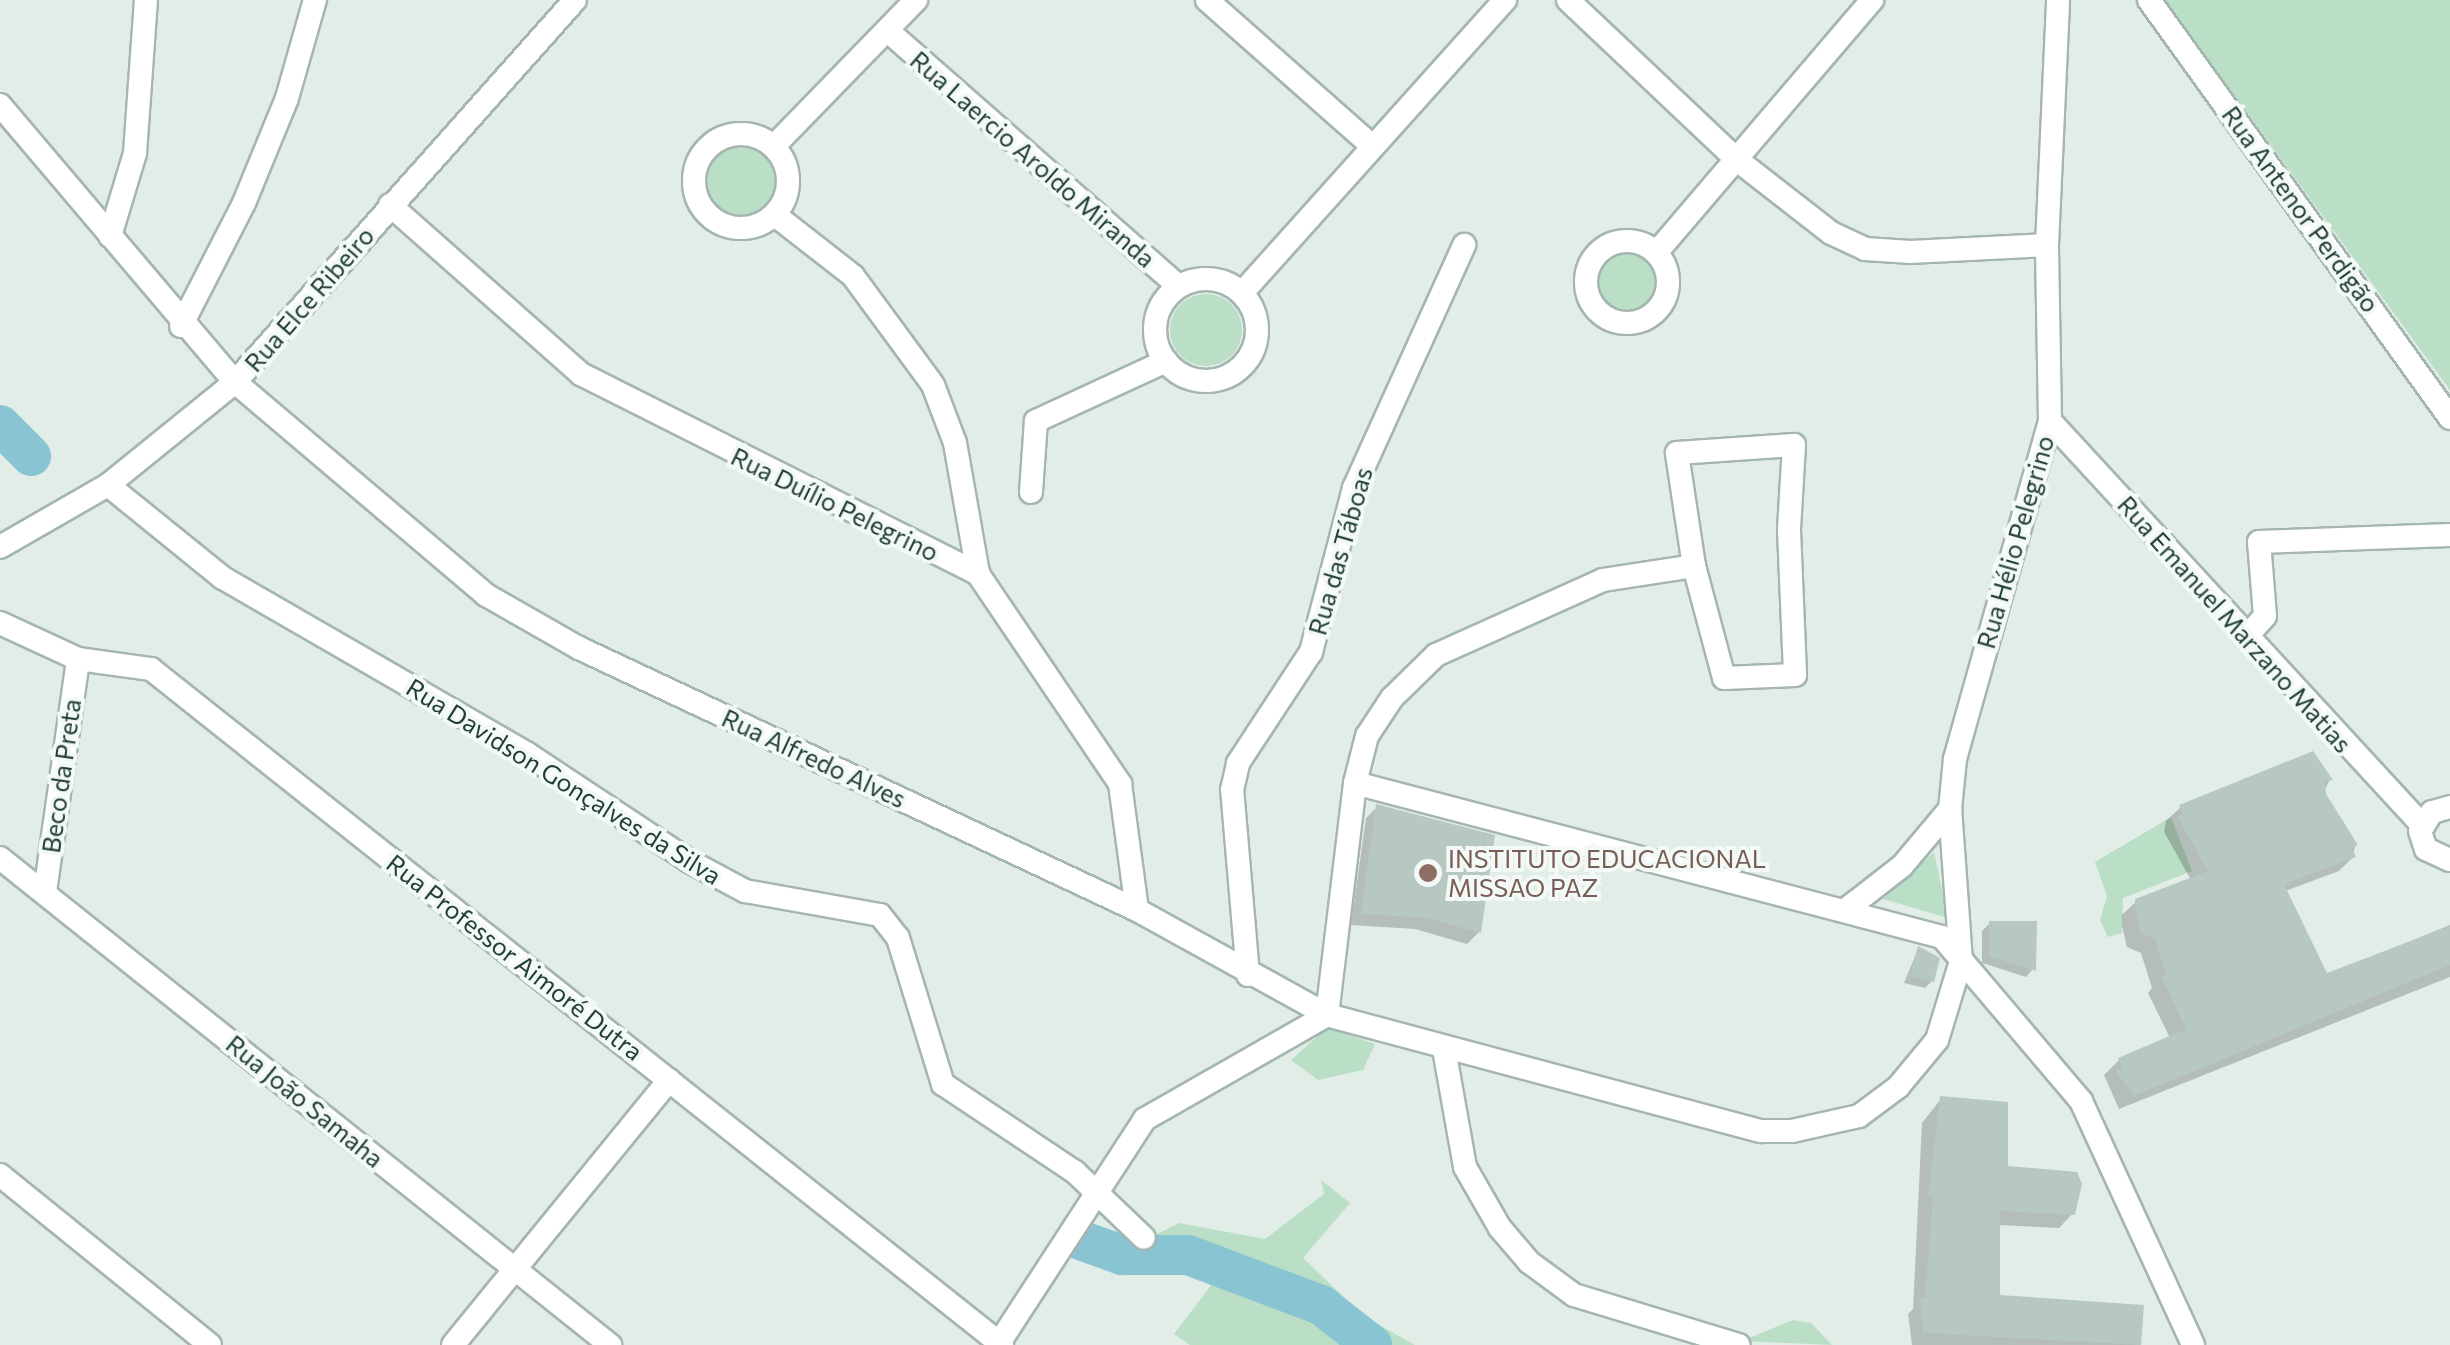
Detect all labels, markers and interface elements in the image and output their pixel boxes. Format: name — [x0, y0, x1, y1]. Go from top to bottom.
street label: Rua Laercio Aroldo Miranda — [905, 45, 1161, 273]
street label: Rua Antenor Perdigão — [2216, 100, 2386, 318]
street label: Rua Elce Ribeiro — [238, 220, 380, 378]
street label: Rua Hélio Pelegrino — [1970, 432, 2060, 652]
street label: Rua Duílio Pelegrino — [726, 441, 944, 567]
street label: Rua das Táboas — [1302, 464, 1378, 638]
street label: Rua Emanuel Marzano Matias — [2112, 490, 2358, 758]
street label: Rua Davidson Gonçalves da Silva — [401, 672, 727, 890]
street label: Beco da Preta — [35, 697, 87, 855]
street label: Rua Alfredo Alves — [717, 702, 911, 814]
place label: INSTITUTO EDUCACIONAL MISSAO PAZ — [1448, 844, 1766, 903]
street label: Rua Professor Aimoré Dutra — [381, 848, 649, 1066]
marker: INSTITUTO EDUCACIONAL MISSAO PAZ — [1417, 862, 1439, 884]
street label: Rua João Samaha — [220, 1028, 390, 1174]

